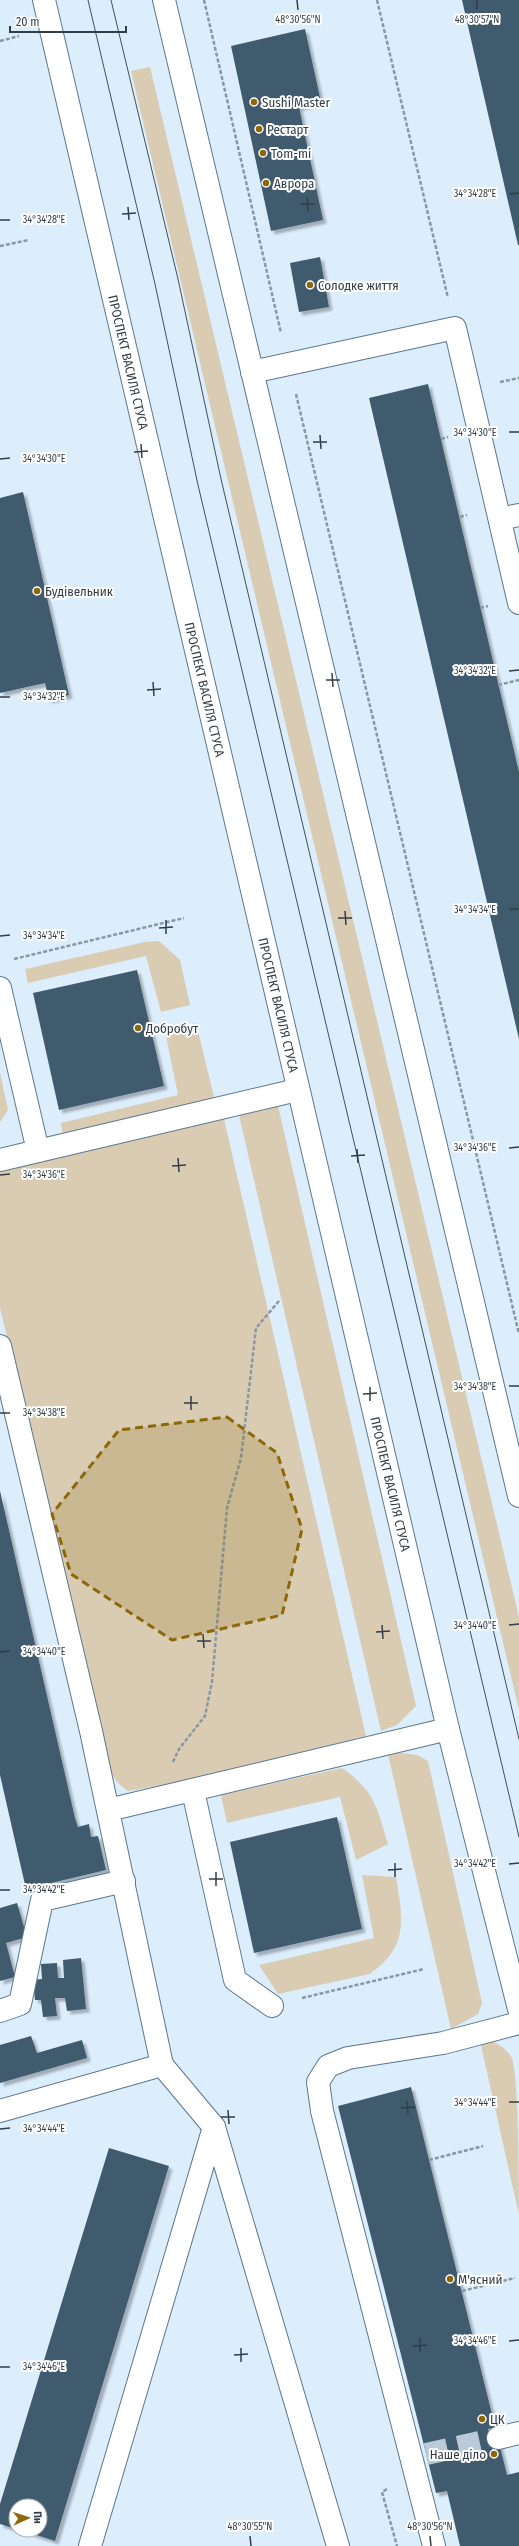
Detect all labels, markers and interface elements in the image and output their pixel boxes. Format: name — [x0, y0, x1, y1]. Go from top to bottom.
scale bar — [10, 8, 126, 34]
text: 48°30'56"N — [275, 14, 321, 26]
text: 48°30'57"N — [455, 14, 499, 26]
text: 20 m — [16, 15, 40, 29]
place label: Sushi Master — [262, 95, 331, 110]
marker: Sushi Master — [249, 97, 259, 107]
place label: Рестарт — [267, 122, 309, 137]
marker: Рестарт — [254, 124, 264, 134]
place label: Tom-mi — [271, 146, 311, 161]
marker: Tom-mi — [258, 148, 268, 158]
place label: Аврора — [274, 176, 314, 191]
marker: Аврора — [261, 178, 271, 188]
text: 34°34'28"E — [454, 188, 497, 200]
text: 34°34'28"E — [23, 214, 66, 226]
place label: Солодке життя — [318, 278, 399, 293]
marker: Солодке життя — [305, 280, 315, 290]
street label: ПРОСПЕКТ ВАСИЛЯ СТУСА — [106, 293, 152, 431]
text: 34°34'30"E — [454, 427, 497, 439]
text: 34°34'30"E — [23, 453, 66, 465]
place label: Будівельник — [45, 584, 113, 599]
marker: Будівельник — [32, 586, 42, 596]
street label: ПРОСПЕКТ ВАСИЛЯ СТУСА — [182, 621, 228, 758]
text: 34°34'32"E — [454, 665, 496, 677]
text: 34°34'32"E — [23, 691, 65, 703]
text: 34°34'34"E — [454, 904, 496, 916]
text: 34°34'34"E — [23, 930, 65, 942]
street label: ПРОСПЕКТ ВАСИЛЯ СТУСА — [256, 936, 302, 1074]
place label: Добробут — [145, 1021, 199, 1036]
marker: Добробут — [133, 1023, 143, 1033]
text: 34°34'36"E — [454, 1142, 497, 1154]
text: 34°34'36"E — [23, 1169, 66, 1181]
text: 34°34'38"E — [454, 1381, 497, 1393]
text: 34°34'38"E — [23, 1407, 66, 1419]
street label: ПРОСПЕКТ ВАСИЛЯ СТУСА — [368, 1415, 414, 1553]
text: 34°34'40"E — [454, 1620, 497, 1632]
text: 34°34'40"E — [23, 1646, 66, 1658]
text: 34°34'42"E — [454, 1858, 496, 1870]
text: 34°34'42"E — [23, 1884, 65, 1896]
text: 34°34'44"E — [454, 2097, 496, 2109]
text: 34°34'44"E — [23, 2123, 65, 2135]
place label: М'ясний — [458, 2272, 503, 2287]
marker: М'ясний — [445, 2274, 455, 2284]
text: 34°34'46"E — [454, 2335, 497, 2347]
text: 34°34'46"E — [23, 2361, 66, 2373]
place label: ЦК — [490, 2412, 505, 2427]
marker: ЦК — [477, 2414, 487, 2424]
place label: Наше діло — [430, 2447, 486, 2462]
marker: Наше діло — [489, 2449, 499, 2459]
north arrow — [8, 2498, 48, 2538]
text: Пн — [31, 2511, 44, 2524]
text: 48°30'55"N — [228, 2521, 272, 2533]
text: 48°30'56"N — [407, 2521, 453, 2533]

